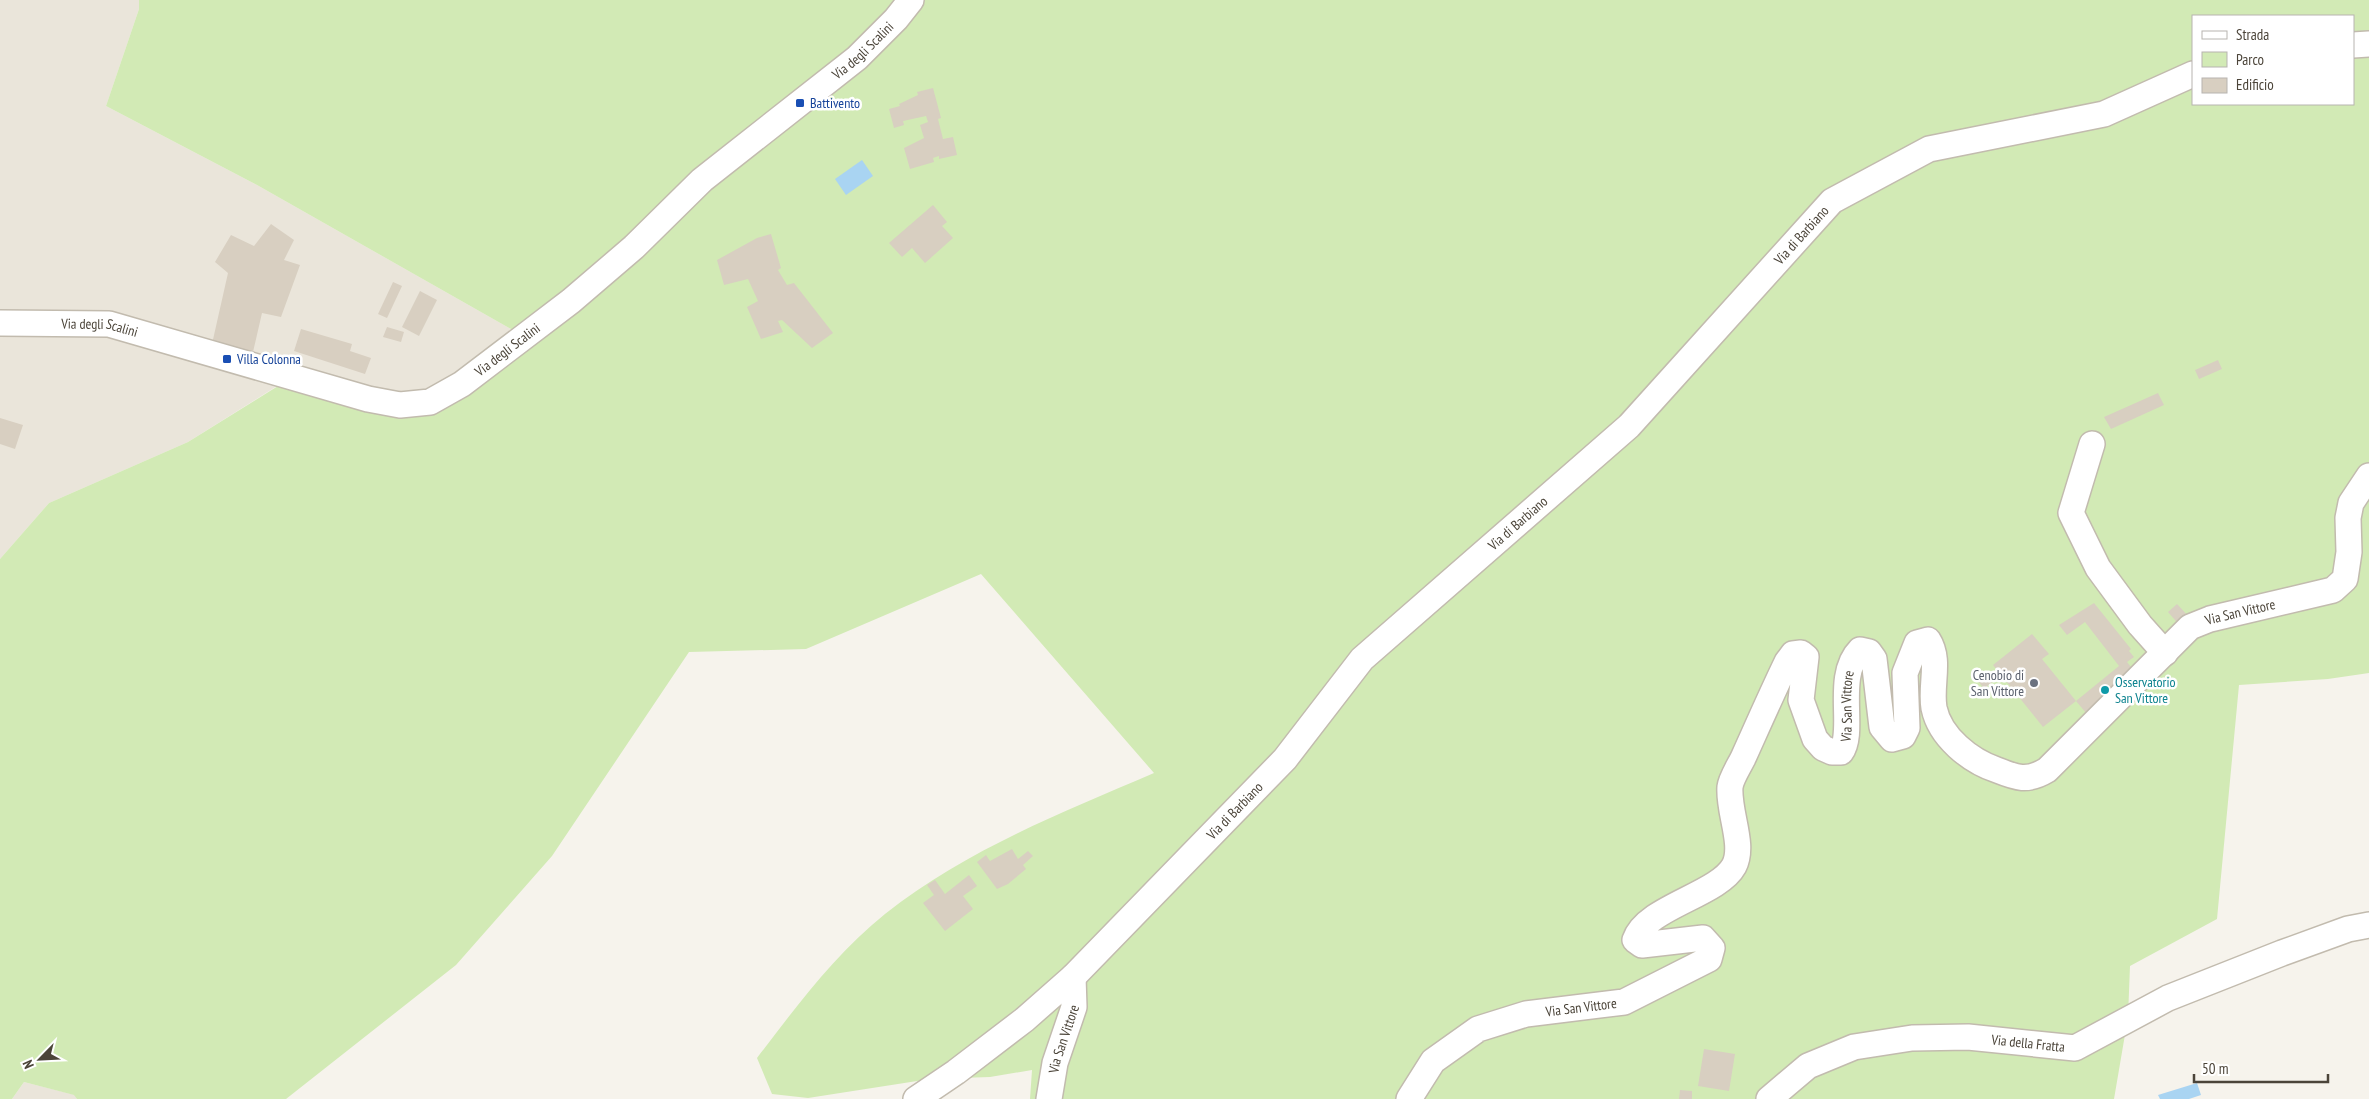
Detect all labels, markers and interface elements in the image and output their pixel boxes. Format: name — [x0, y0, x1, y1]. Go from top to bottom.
legend — [2192, 15, 2354, 105]
street label: Via degli Scalini — [828, 18, 897, 84]
text: Strada — [2236, 25, 2269, 44]
text: Parco — [2236, 50, 2264, 69]
text: Edificio — [2236, 75, 2274, 94]
place label: Battivento — [810, 94, 860, 112]
marker: Battivento — [794, 97, 806, 109]
street label: Via di Barbiano — [1769, 202, 1833, 269]
street label: Via degli Scalini — [60, 315, 140, 341]
street label: Via degli Scalini — [470, 319, 543, 381]
place label: Villa Colonna — [236, 350, 301, 368]
marker: Villa Colonna — [221, 353, 233, 365]
street label: Via di Barbiano — [1483, 492, 1551, 555]
street label: Via San Vittore — [2201, 595, 2277, 629]
place label: Cenobio di San Vittore — [1971, 666, 2024, 700]
street label: Via San Vittore — [1836, 668, 1858, 744]
place label: Osservatorio San Vittore — [2115, 673, 2176, 707]
marker: Cenobio di San Vittore — [2028, 677, 2040, 689]
marker: Osservatorio San Vittore — [2099, 684, 2111, 696]
street label: Via di Barbiano — [1202, 778, 1267, 844]
street label: Via San Vittore — [1544, 994, 1618, 1021]
street label: Via San Vittore — [1044, 1002, 1083, 1076]
street label: Via della Fratta — [1990, 1030, 2066, 1056]
north arrow — [15, 1034, 65, 1084]
scale bar — [2194, 1052, 2328, 1084]
text: N — [18, 1057, 38, 1071]
text: 50 m — [2202, 1059, 2228, 1078]

